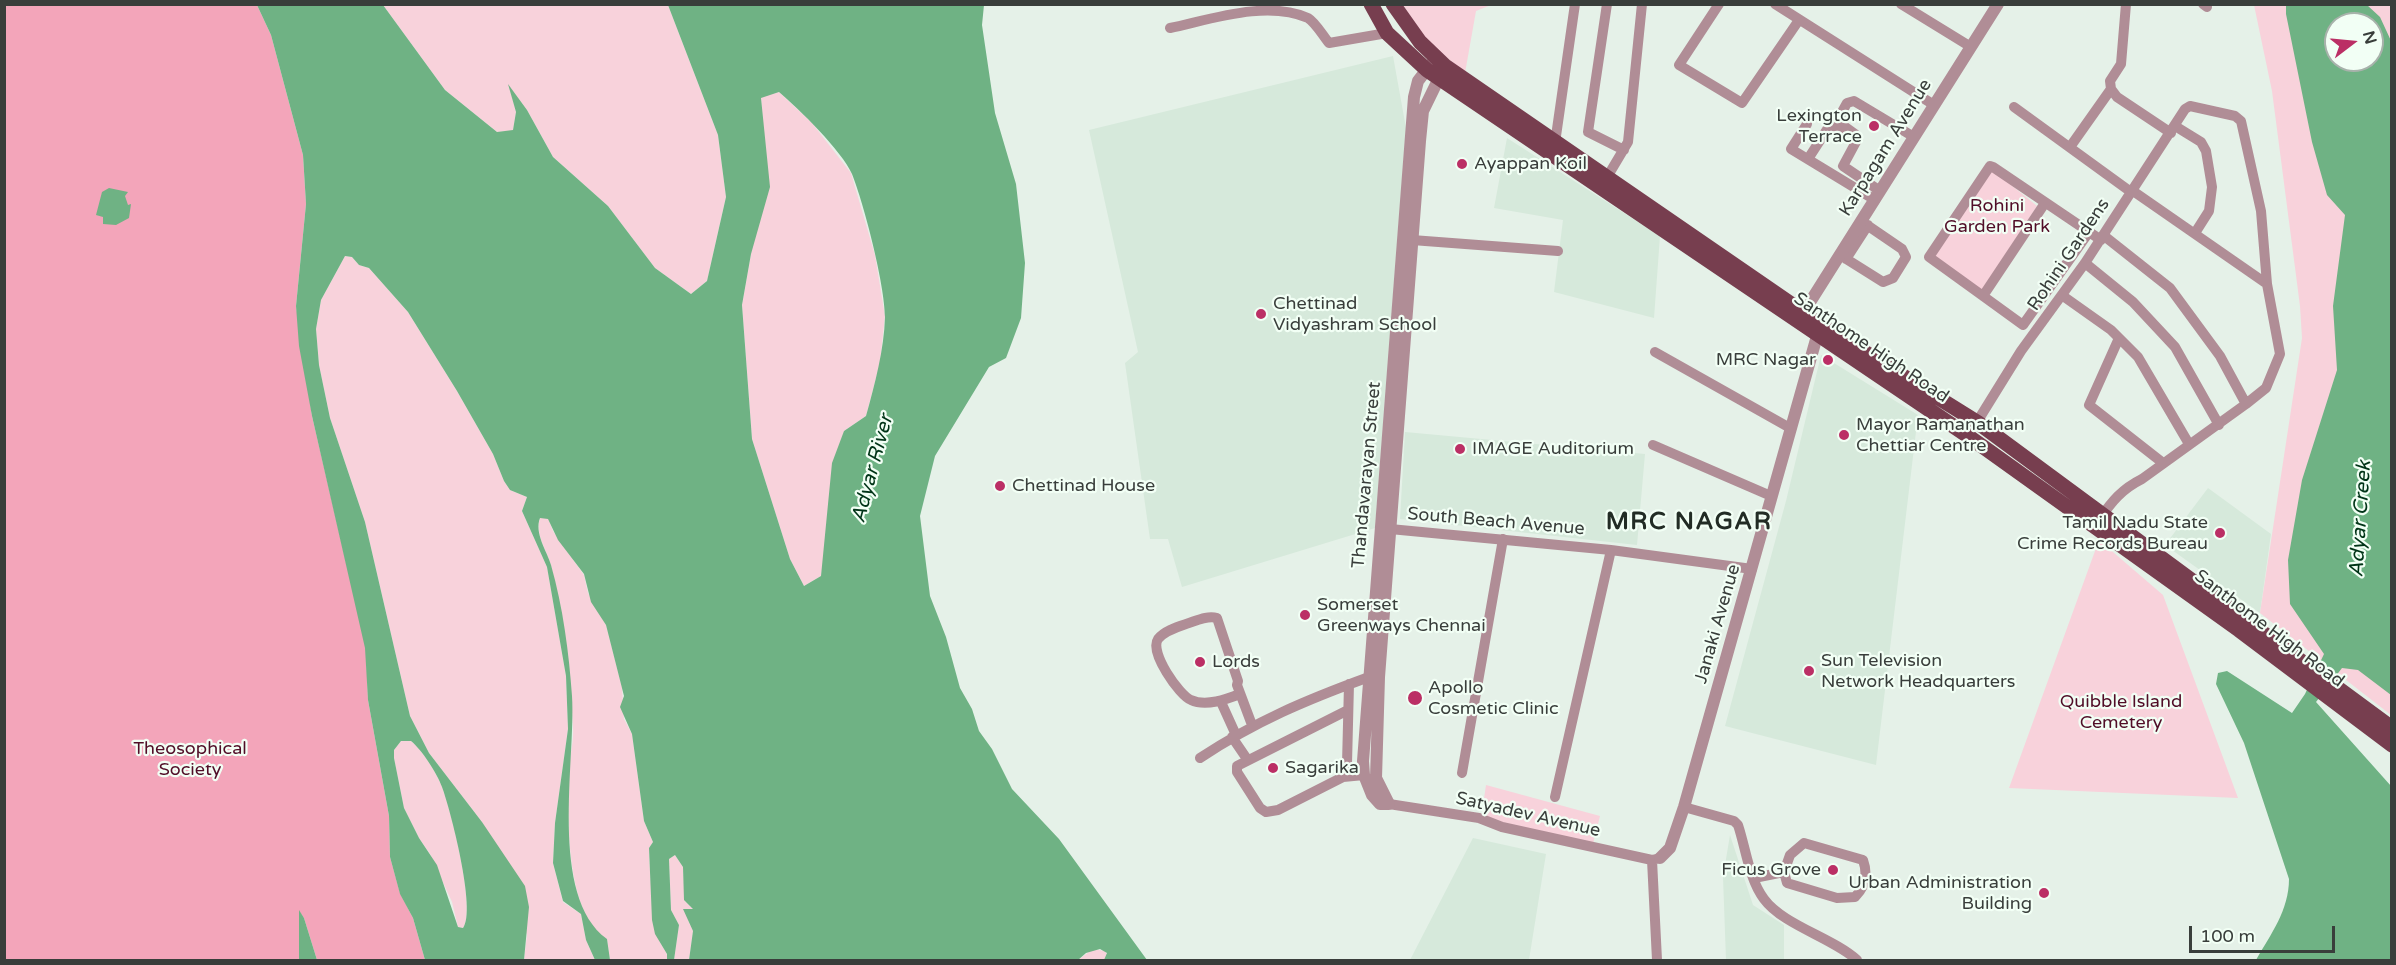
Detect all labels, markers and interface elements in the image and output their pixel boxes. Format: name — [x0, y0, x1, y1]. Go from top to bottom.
north arrow — [2324, 12, 2384, 72]
text: N — [2358, 29, 2381, 47]
street label: Karpagam Avenue — [1835, 75, 1937, 221]
place label: Lexington Terrace — [1776, 105, 1862, 148]
marker: Lexington Terrace — [1867, 119, 1881, 133]
place label: Ayappan Koil — [1474, 153, 1587, 175]
marker: Ayappan Koil — [1455, 157, 1469, 171]
park label: Rohini Garden Park — [1944, 195, 2050, 238]
street label: Rohini Gardens — [2023, 195, 2115, 315]
street label: Santhome High Road — [1789, 288, 1953, 408]
place label: Chettinad Vidyashram School — [1273, 293, 1437, 336]
marker: Chettinad Vidyashram School — [1254, 307, 1268, 321]
place label: MRC Nagar — [1716, 349, 1816, 371]
marker: MRC Nagar — [1821, 353, 1835, 367]
street label: Thandavarayan Street — [1348, 381, 1386, 569]
water label: Adyar River — [847, 412, 899, 526]
place label: Mayor Ramanathan Chettiar Centre — [1856, 414, 2025, 456]
marker: Mayor Ramanathan Chettiar Centre — [1837, 428, 1851, 442]
place label: IMAGE Auditorium — [1472, 438, 1634, 460]
marker: IMAGE Auditorium — [1453, 442, 1467, 456]
water label: Adyar Creek — [2345, 460, 2377, 578]
place label: Chettinad House — [1012, 475, 1155, 497]
marker: Chettinad House — [993, 479, 1007, 493]
street label: South Beach Avenue — [1406, 503, 1586, 541]
district label: MRC NAGAR — [1606, 509, 1772, 537]
place label: Tamil Nadu State Crime Records Bureau — [2017, 512, 2208, 554]
marker: Tamil Nadu State Crime Records Bureau — [2213, 526, 2227, 540]
street label: Janaki Avenue — [1691, 562, 1745, 686]
street label: Santhome High Road — [2190, 566, 2348, 692]
place label: Somerset Greenways Chennai — [1317, 594, 1486, 636]
marker: Somerset Greenways Chennai — [1298, 608, 1312, 622]
place label: Sun Television Network Headquarters — [1821, 650, 2015, 692]
place label: Lords — [1212, 651, 1260, 673]
marker: Lords — [1193, 655, 1207, 669]
marker: Sun Television Network Headquarters — [1802, 664, 1816, 678]
place label: Apollo Cosmetic Clinic — [1428, 677, 1559, 720]
marker: Apollo Cosmetic Clinic — [1406, 689, 1424, 707]
park label: Quibble Island Cemetery — [2060, 691, 2182, 734]
park label: Theosophical Society — [133, 738, 247, 780]
place label: Sagarika — [1285, 757, 1359, 779]
marker: Sagarika — [1266, 761, 1280, 775]
street label: Satyadev Avenue — [1454, 788, 1602, 842]
place label: Ficus Grove — [1721, 859, 1821, 881]
marker: Ficus Grove — [1826, 863, 1840, 877]
place label: Urban Administration Building — [1848, 872, 2032, 914]
marker: Urban Administration Building — [2037, 886, 2051, 900]
scale bar — [2192, 914, 2338, 952]
text: 100 m — [2200, 925, 2255, 947]

